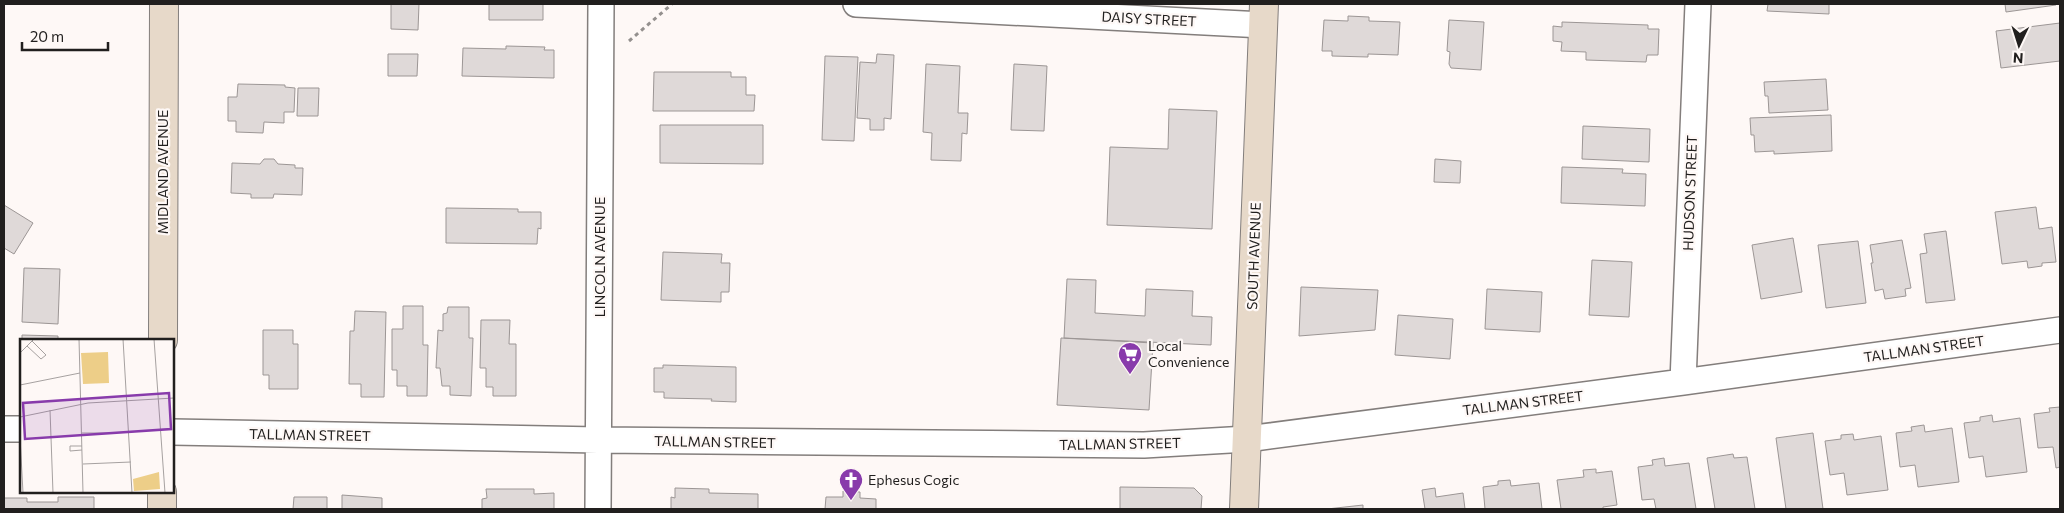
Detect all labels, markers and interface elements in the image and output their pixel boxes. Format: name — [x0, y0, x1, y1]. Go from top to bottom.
street label: DAISY STREET — [1101, 8, 1197, 29]
scale bar — [22, 20, 109, 52]
north arrow — [1994, 20, 2044, 70]
text: 20 m — [30, 27, 64, 45]
text: N — [2012, 50, 2024, 67]
street label: MIDLAND AVENUE — [154, 110, 171, 234]
street label: HUDSON STREET — [1679, 135, 1700, 251]
street label: LINCOLN AVENUE — [591, 197, 608, 317]
street label: SOUTH AVENUE — [1243, 202, 1264, 310]
street label: TALLMAN STREET — [1862, 332, 1985, 365]
place label: Local Convenience — [1148, 337, 1229, 370]
inset map — [20, 339, 174, 493]
supermarket icon: Local Convenience — [1117, 341, 1143, 375]
street label: TALLMAN STREET — [1461, 387, 1584, 418]
street label: TALLMAN STREET — [249, 425, 371, 444]
street label: TALLMAN STREET — [654, 432, 776, 451]
street label: TALLMAN STREET — [1059, 434, 1181, 453]
church icon: Ephesus Cogic — [838, 467, 864, 501]
place label: Ephesus Cogic — [868, 471, 959, 488]

